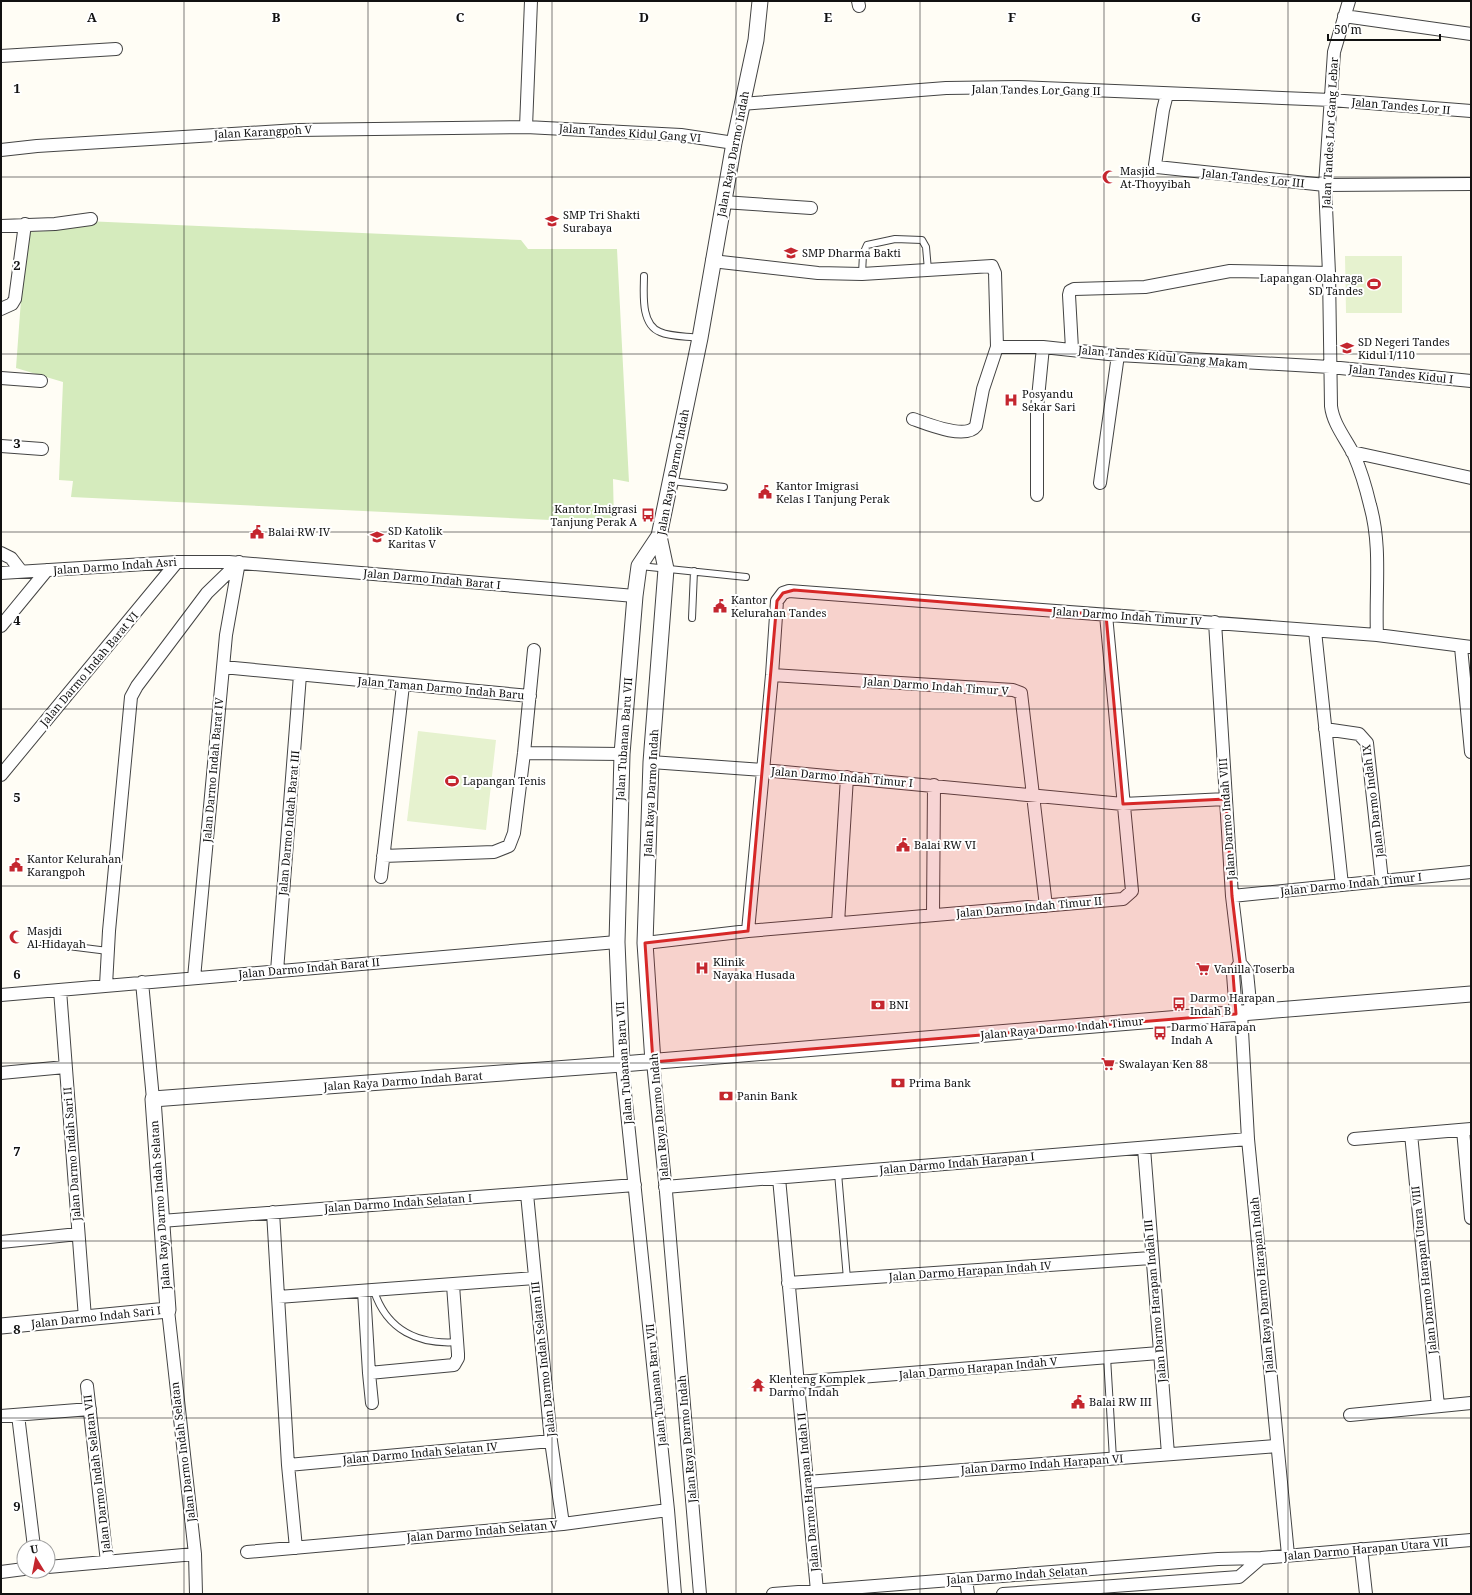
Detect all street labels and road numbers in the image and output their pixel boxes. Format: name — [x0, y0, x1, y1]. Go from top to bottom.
street label: Jalan Tandes Lor Gang Lebar — [1318, 56, 1341, 210]
street label: Jalan Tandes Lor Gang II — [970, 81, 1101, 98]
street label: Jalan Raya Darmo Indah — [713, 90, 752, 219]
street label: Jalan Tandes Lor II — [1350, 94, 1451, 117]
street label: Jalan Tandes Kidul Gang VI — [557, 120, 702, 145]
street label: Jalan Karangpoh V — [213, 121, 313, 142]
street label: Jalan Tandes Lor III — [1200, 165, 1305, 190]
street label: Jalan Tandes Kidul Gang Makam — [1076, 342, 1249, 371]
street label: Jalan Tandes Kidul I — [1347, 360, 1454, 386]
street label: Jalan Raya Darmo Indah — [653, 408, 692, 537]
street label: Jalan Darmo Indah Asri — [52, 554, 178, 577]
street label: Jalan Darmo Indah Barat I — [362, 565, 501, 592]
street label: Jalan Darmo Indah Timur IV — [1051, 603, 1203, 628]
street label: Jalan Darmo Indah Barat VI — [36, 608, 141, 730]
street label: Jalan Taman Darmo Indah Baru — [356, 673, 525, 702]
street label: Jalan Darmo Indah Timur V — [862, 673, 1010, 698]
street label: Jalan Tubanan Baru VII — [612, 677, 635, 802]
street label: Jalan Darmo Indah Barat IV — [199, 696, 226, 844]
street label: Jalan Raya Darmo Indah — [640, 729, 661, 858]
street label: Jalan Darmo Indah IX — [1358, 743, 1387, 859]
street label: Jalan Darmo Indah Barat III — [275, 750, 302, 897]
street label: Jalan Darmo Indah VIII — [1215, 758, 1238, 881]
street label: Jalan Darmo Indah Timur I — [770, 763, 914, 790]
street label: Jalan Darmo Indah Timur I — [1278, 869, 1422, 899]
street label: Jalan Darmo Indah Timur II — [954, 893, 1103, 920]
street label: Jalan Darmo Indah Barat II — [237, 954, 380, 981]
street label: Jalan Tubanan Baru VII — [612, 1001, 635, 1126]
street label: Jalan Raya Darmo Indah Timur — [979, 1013, 1145, 1042]
street label: Jalan Raya Darmo Indah — [645, 1053, 672, 1183]
street label: Jalan Raya Darmo Indah Barat — [322, 1067, 483, 1094]
street label: Jalan Darmo Indah Sari II — [59, 1086, 84, 1223]
street label: Jalan Raya Darmo Indah Selatan — [146, 1120, 173, 1291]
street label: Jalan Darmo Indah Harapan I — [878, 1148, 1035, 1177]
street label: Jalan Darmo Harapan Utara VIII — [1407, 1185, 1440, 1356]
street label: Jalan Darmo Indah Selatan I — [323, 1190, 472, 1215]
street label: Jalan Raya Darmo Harapan Indah — [1246, 1196, 1277, 1375]
street label: Jalan Darmo Harapan Indah III — [1140, 1219, 1169, 1384]
street label: Jalan Darmo Harapan Indah IV — [887, 1257, 1052, 1284]
street label: Jalan Darmo Indah Selatan III — [527, 1281, 558, 1438]
street label: Jalan Darmo Indah Sari I — [29, 1302, 162, 1331]
street label: Jalan Tubanan Baru VII — [642, 1323, 670, 1448]
street label: Jalan Darmo Harapan Indah V — [897, 1353, 1058, 1382]
street label: Jalan Raya Darmo Indah — [673, 1375, 700, 1505]
street label: Jalan Darmo Indah Selatan — [166, 1381, 199, 1524]
street label: Jalan Darmo Indah Selatan VII — [79, 1394, 114, 1555]
street label: Jalan Darmo Harapan Indah II — [793, 1412, 822, 1573]
street label: Jalan Darmo Indah Selatan IV — [341, 1438, 499, 1467]
street label: Jalan Darmo Indah Harapan VI — [959, 1450, 1124, 1477]
street label: Jalan Darmo Indah Selatan V — [405, 1516, 559, 1545]
street label: Jalan Darmo Harapan Utara VII — [1282, 1534, 1449, 1563]
street label: Jalan Darmo Indah Selatan — [945, 1562, 1088, 1587]

